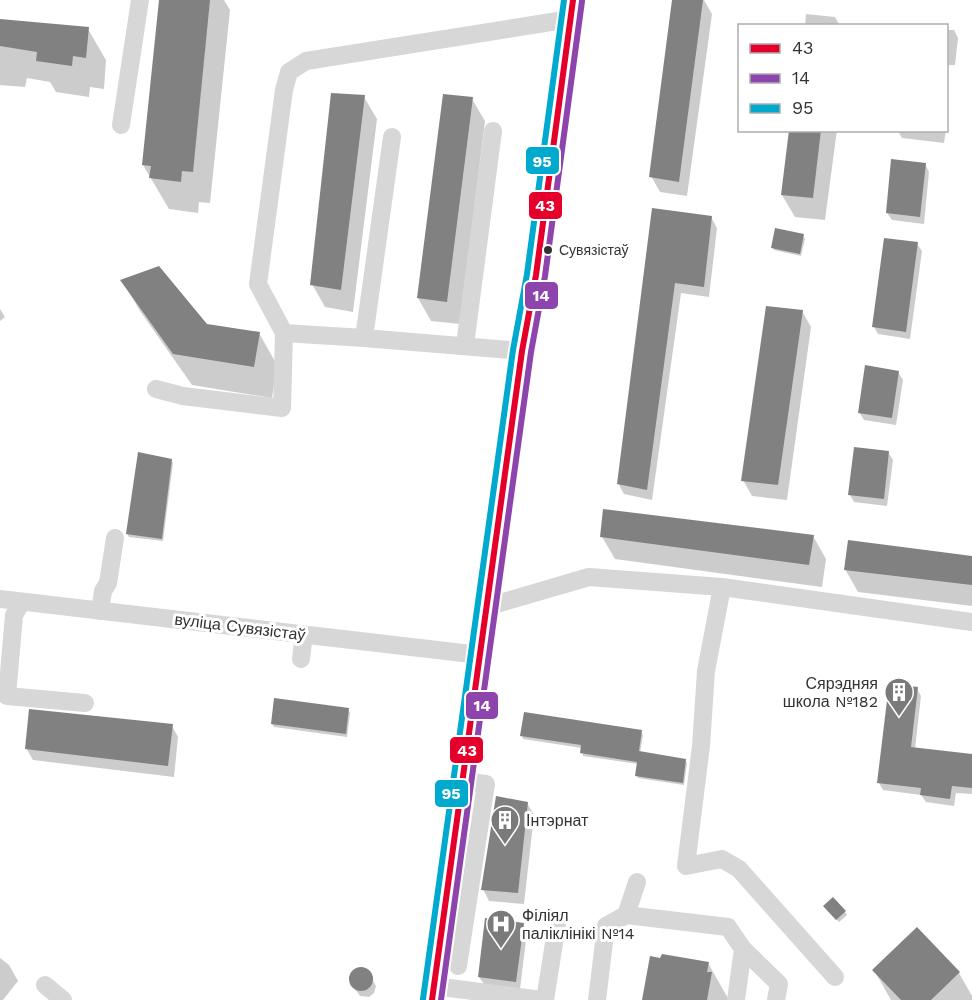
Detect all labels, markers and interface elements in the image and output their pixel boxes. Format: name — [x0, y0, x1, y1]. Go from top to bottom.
legend — [738, 24, 948, 132]
text: 43 — [792, 37, 814, 58]
text: 14 — [792, 67, 810, 88]
text: 95 — [792, 97, 814, 118]
line badge: 95 — [525, 146, 560, 175]
text: 95 — [532, 152, 552, 171]
line badge: 43 — [528, 191, 563, 220]
text: 43 — [535, 196, 555, 215]
place label: Сувязістаў — [559, 242, 629, 258]
marker: Сувязістаў — [542, 244, 554, 256]
line badge: 14 — [524, 281, 559, 310]
text: 14 — [532, 286, 550, 305]
street label: вуліца Сувязістаў — [173, 610, 307, 644]
place label: Сярэдняя школа №182 — [783, 674, 878, 711]
building icon: Сярэдняя школа №182 — [883, 676, 915, 718]
line badge: 14 — [465, 691, 499, 720]
text: 14 — [473, 696, 491, 715]
line badge: 43 — [449, 736, 484, 764]
text: 43 — [457, 741, 477, 760]
line badge: 95 — [434, 779, 469, 808]
text: 95 — [441, 784, 461, 803]
building icon: Інтэрнат — [489, 804, 521, 846]
place label: Інтэрнат — [526, 811, 589, 830]
place label: Філіял паліклінікі №14 — [522, 906, 635, 943]
hospital icon: Філіял паліклінікі №14 — [485, 908, 517, 950]

